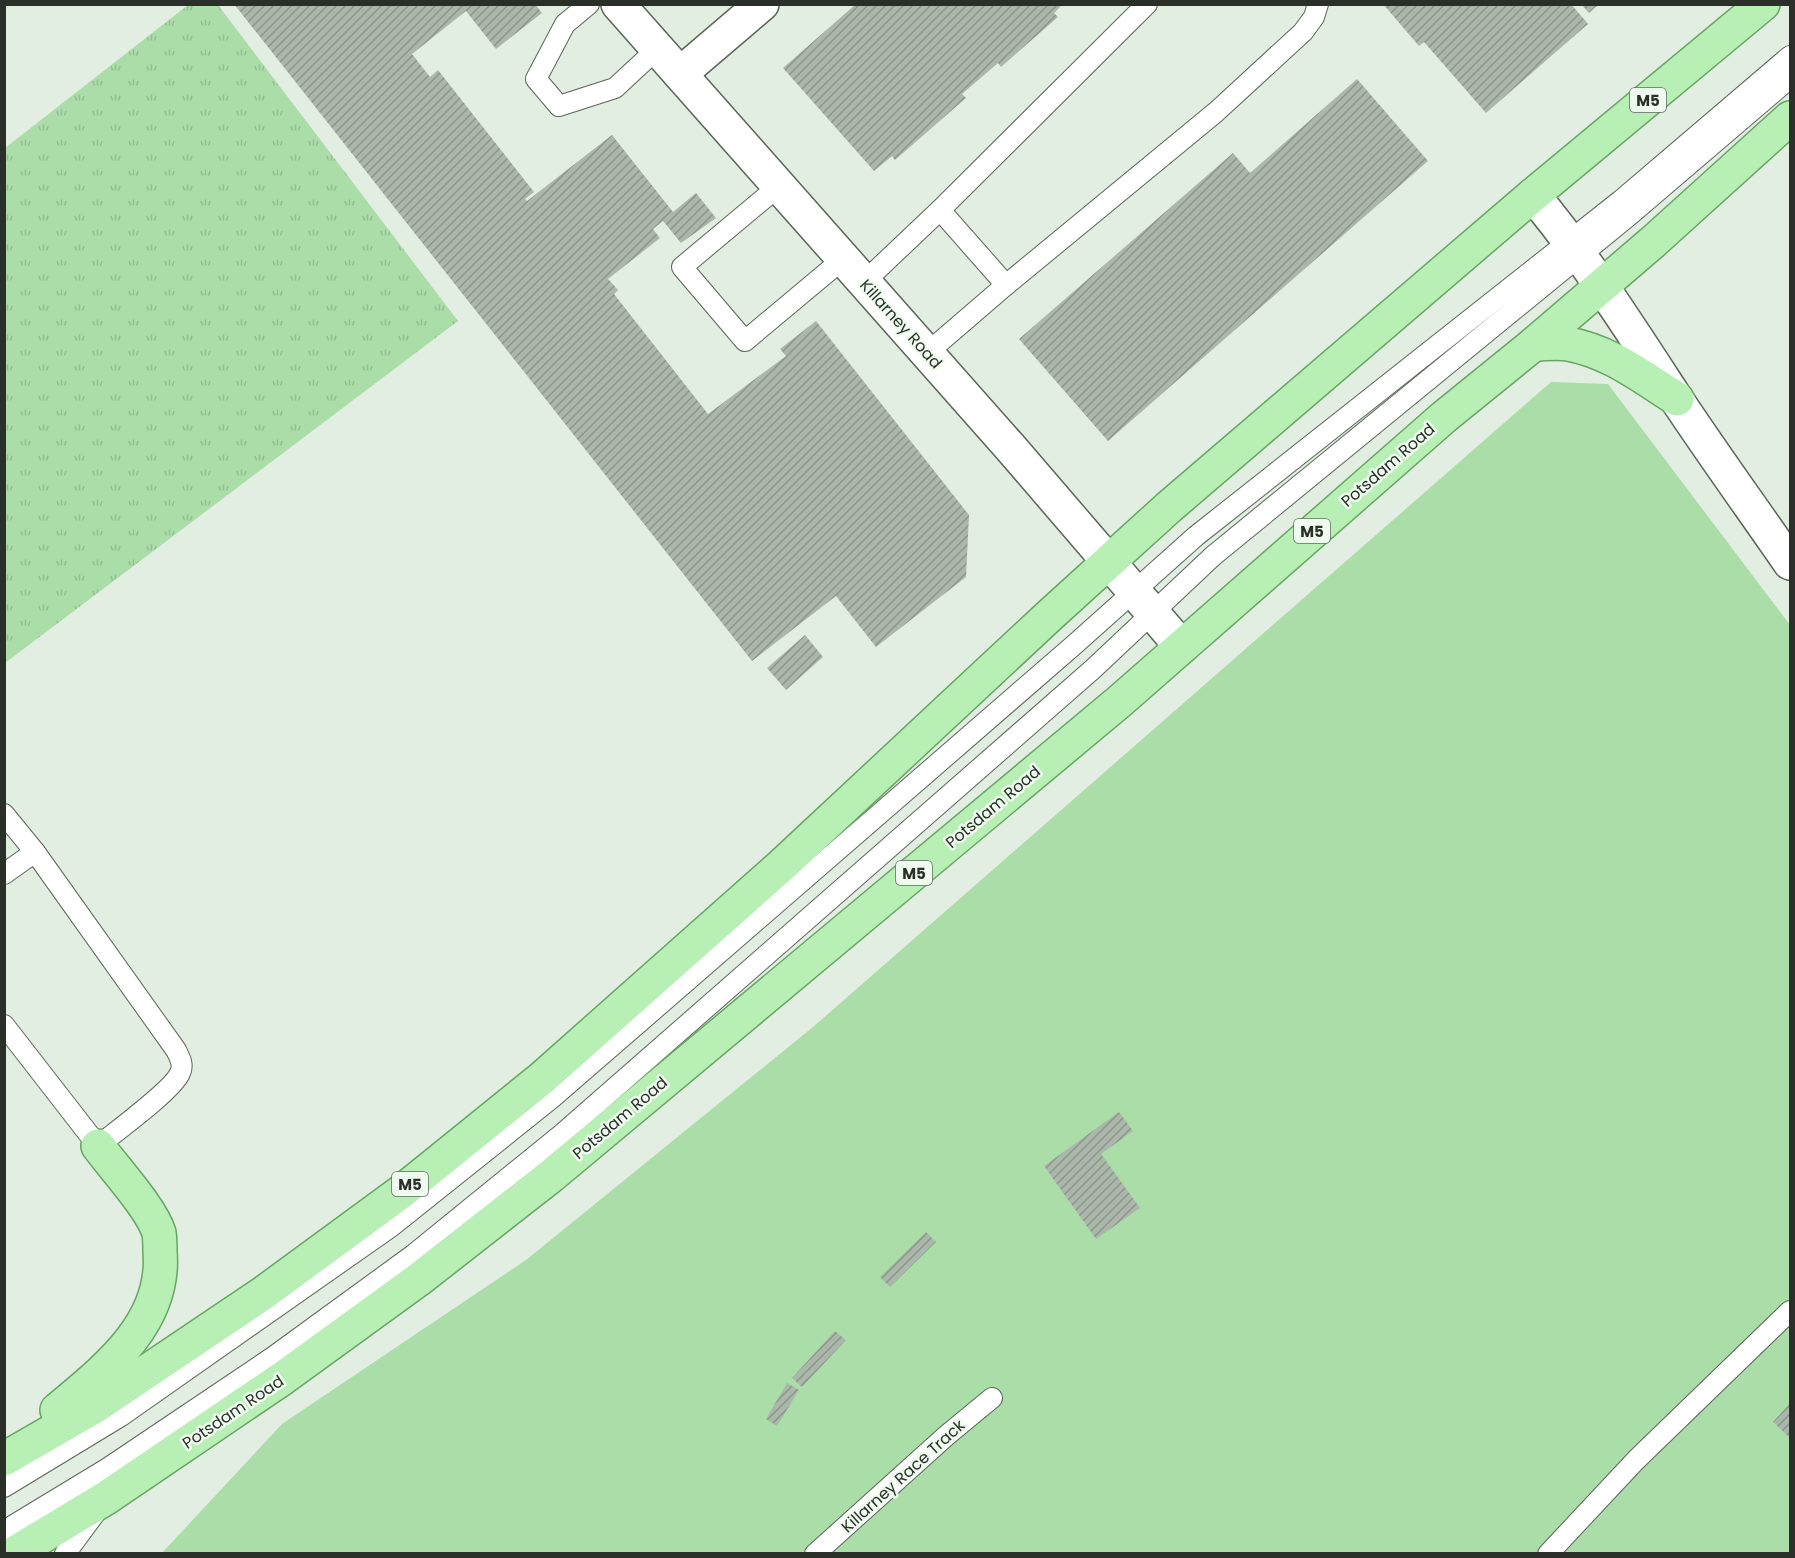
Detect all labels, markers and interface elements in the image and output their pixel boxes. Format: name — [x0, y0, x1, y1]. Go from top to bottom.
road number: M5 — [1630, 88, 1666, 112]
street label: Killarney Road — [855, 274, 947, 374]
street label: Potsdam Road — [1336, 418, 1440, 512]
road number: M5 — [1294, 519, 1330, 543]
street label: Potsdam Road — [941, 760, 1045, 854]
road number: M5 — [896, 861, 932, 885]
street label: Potsdam Road — [568, 1071, 672, 1165]
road number: M5 — [392, 1172, 428, 1196]
street label: Potsdam Road — [178, 1370, 288, 1454]
street label: Killarney Race Track — [836, 1414, 971, 1538]

